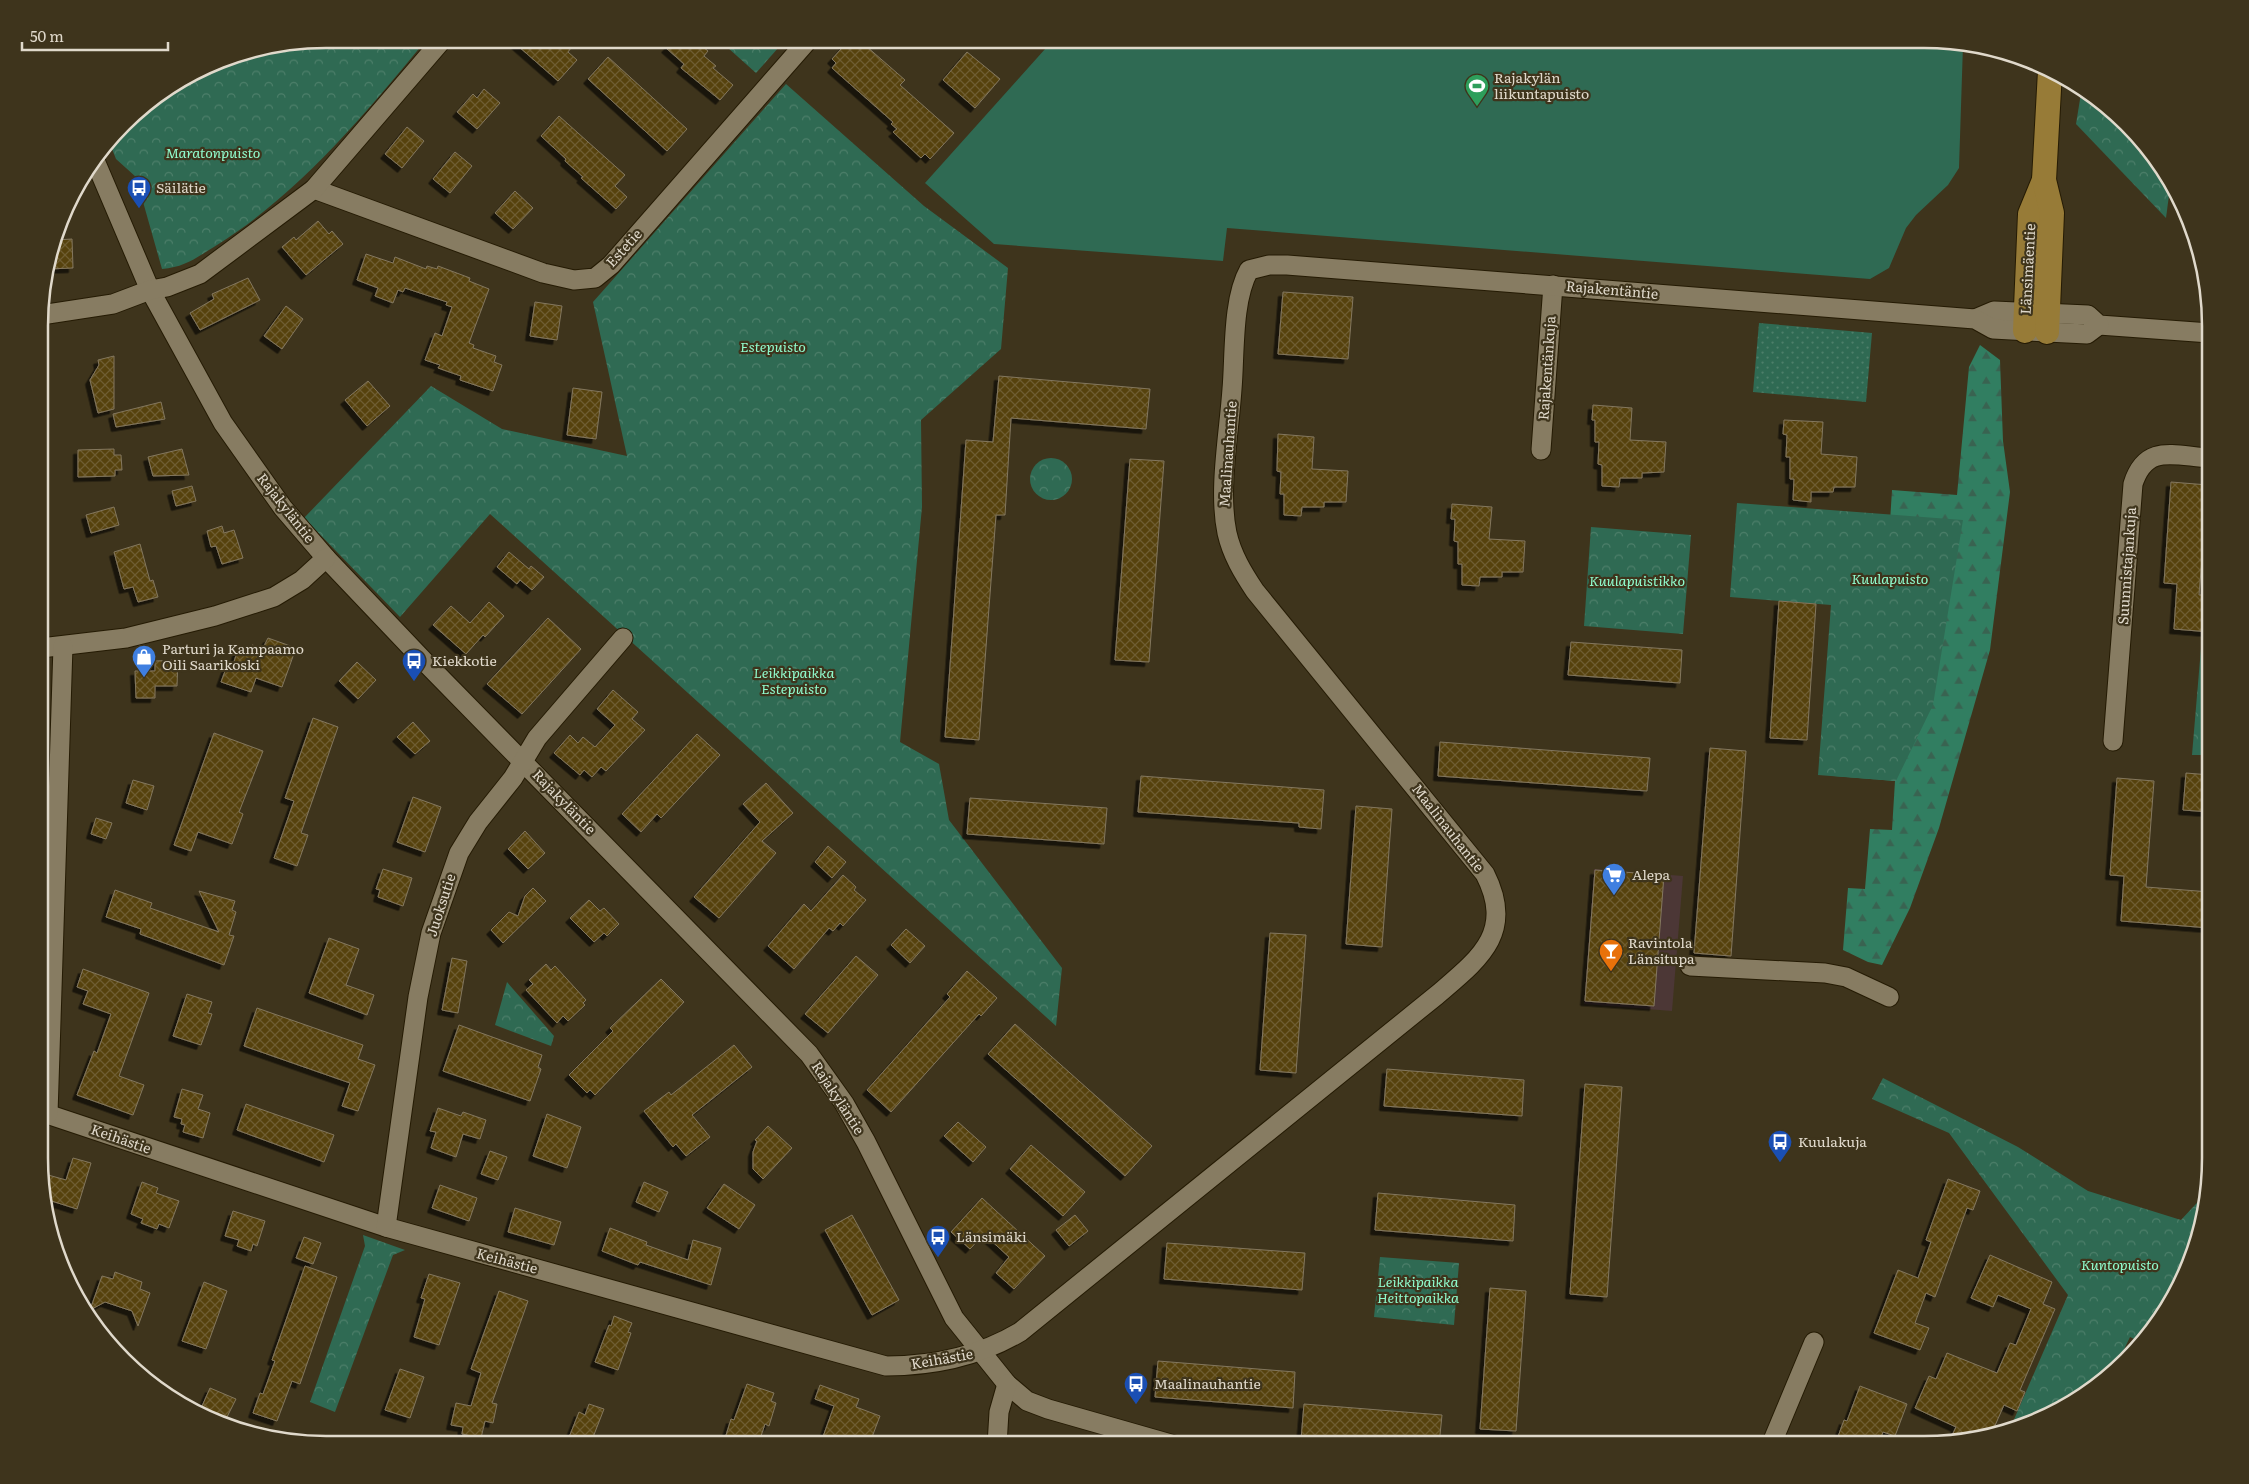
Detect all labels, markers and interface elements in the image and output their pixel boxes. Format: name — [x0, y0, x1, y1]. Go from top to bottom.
scale bar — [22, 20, 169, 52]
text: 50 m — [30, 24, 64, 47]
place label: Rajakylän liikuntapuisto — [1494, 67, 1589, 103]
sports icon: Rajakylän liikuntapuisto — [1464, 73, 1490, 107]
park label: Maratonpuisto — [166, 142, 260, 162]
bus stop icon: Säilätie — [126, 175, 152, 209]
place label: Säilätie — [156, 177, 206, 197]
street label: Länsimäentie — [2015, 223, 2039, 315]
street label: Estetie — [601, 224, 646, 271]
street label: Rajakentäntie — [1565, 275, 1659, 303]
street label: Rajakentänkuja — [1532, 315, 1560, 421]
park label: Estepuisto — [740, 336, 806, 356]
street label: Maalinauhantie — [1213, 400, 1241, 508]
street label: Rajakyläntie — [253, 468, 320, 546]
street label: Suunnistajankuja — [2112, 506, 2140, 625]
park label: Kuulapuisto — [1852, 568, 1928, 588]
park label: Kuulapuistikko — [1589, 570, 1685, 590]
place label: Parturi ja Kampaamo Oili Saarikoski — [162, 638, 304, 674]
shop icon: Parturi ja Kampaamo Oili Saarikoski — [131, 644, 157, 678]
bus stop icon: Kiekkotie — [401, 648, 427, 682]
place label: Kiekkotie — [432, 650, 497, 670]
park label: Leikkipaikka Estepuisto — [754, 662, 834, 698]
street label: Rajakyläntie — [528, 764, 601, 838]
street label: Maalinauhantie — [1408, 779, 1490, 876]
supermarket icon: Alepa — [1601, 862, 1627, 896]
place label: Alepa — [1632, 864, 1671, 884]
street label: Juoksutie — [420, 871, 460, 939]
place label: Ravintola Länsitupa — [1628, 932, 1695, 968]
bar icon: Ravintola Länsitupa — [1598, 938, 1624, 972]
street label: Rajakyläntie — [808, 1057, 870, 1138]
street label: Keihästie — [88, 1118, 154, 1158]
bus stop icon: Kuulakuja — [1767, 1129, 1793, 1163]
place label: Kuulakuja — [1798, 1131, 1867, 1151]
bus stop icon: Länsimäki — [925, 1224, 951, 1258]
place label: Länsimäki — [956, 1226, 1027, 1246]
street label: Keihästie — [474, 1242, 540, 1278]
park label: Kuntopuisto — [2081, 1254, 2159, 1274]
park label: Leikkipaikka Heittopaikka — [1377, 1271, 1459, 1307]
street label: Keihästie — [909, 1343, 974, 1373]
bus stop icon: Maalinauhantie — [1123, 1371, 1149, 1405]
place label: Maalinauhantie — [1154, 1373, 1261, 1393]

